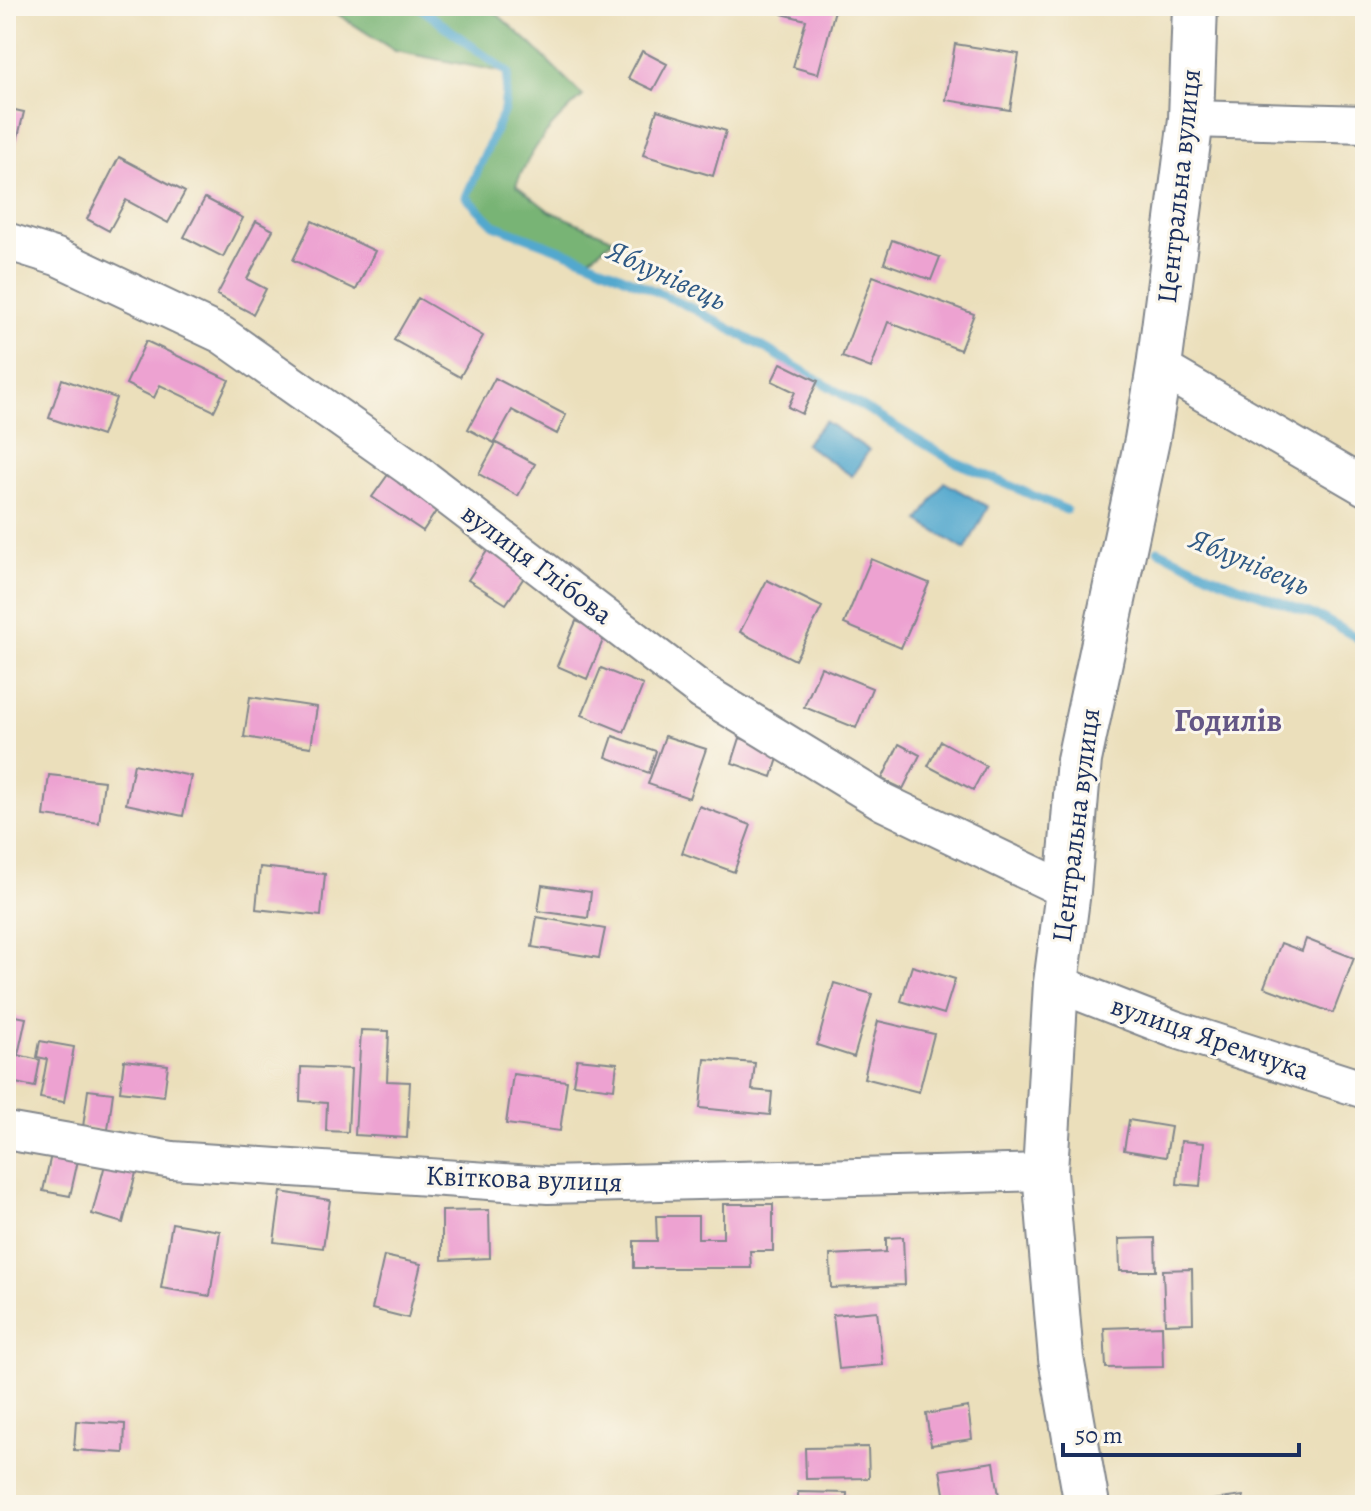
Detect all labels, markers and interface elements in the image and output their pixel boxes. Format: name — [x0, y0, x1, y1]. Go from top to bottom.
street label: Центральна вулиця — [1148, 67, 1210, 305]
water label: Яблунівець — [600, 230, 733, 320]
street label: вулиця Глібова — [454, 495, 620, 633]
water label: Яблунівець — [1183, 518, 1316, 605]
district label: Годилів — [1174, 698, 1282, 742]
street label: Центральна вулиця — [1043, 706, 1109, 944]
street label: вулиця Яремчука — [1106, 986, 1314, 1090]
street label: Квіткова вулиця — [425, 1157, 623, 1201]
scale bar — [1063, 1407, 1299, 1457]
text: 50 m — [1075, 1419, 1123, 1451]

